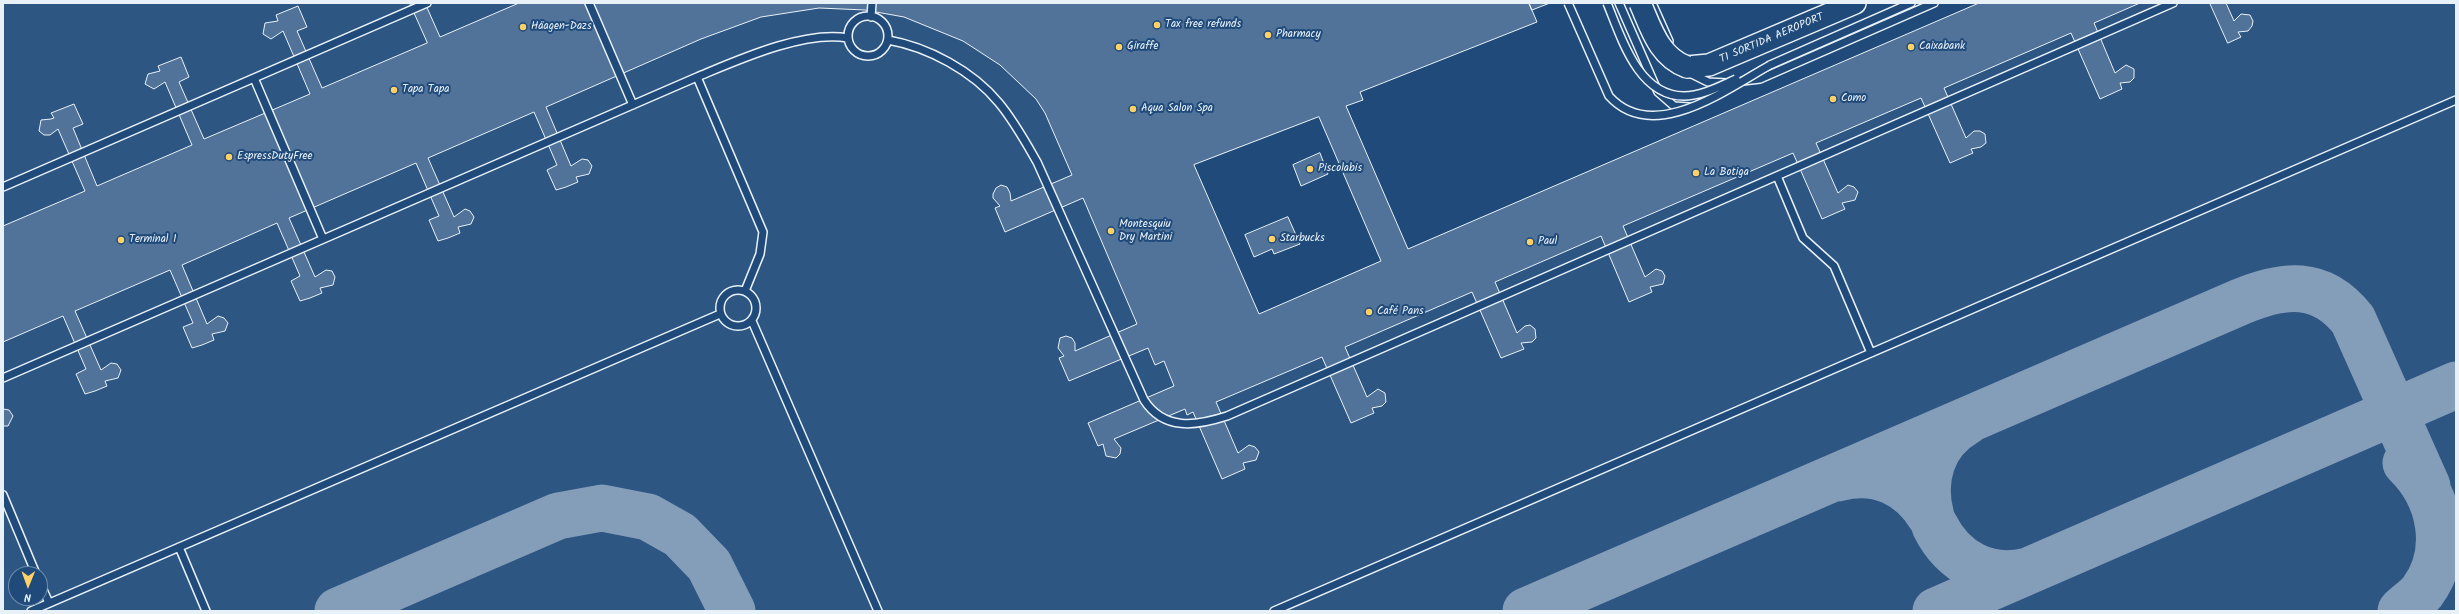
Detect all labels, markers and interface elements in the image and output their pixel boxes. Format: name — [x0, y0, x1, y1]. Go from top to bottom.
street label: T1 SORTIDA AEROPORT — [1718, 11, 1826, 67]
place label: Tax free refunds — [1165, 18, 1241, 32]
place label: Häagen-Dazs — [531, 20, 592, 34]
marker: Tax free refunds — [1152, 20, 1162, 30]
marker: Häagen-Dazs — [518, 22, 528, 32]
place label: Pharmacy — [1276, 28, 1321, 42]
marker: Pharmacy — [1263, 30, 1273, 40]
place label: Giraffe — [1127, 40, 1158, 54]
place label: Caixabank — [1919, 40, 1965, 54]
marker: Giraffe — [1114, 42, 1124, 52]
marker: Caixabank — [1906, 42, 1916, 52]
place label: Tapa Tapa — [402, 83, 449, 97]
marker: Tapa Tapa — [389, 85, 399, 95]
place label: Como — [1841, 92, 1866, 106]
marker: Como — [1828, 94, 1838, 104]
place label: Aqua Salon Spa — [1141, 102, 1213, 116]
marker: Aqua Salon Spa — [1128, 104, 1138, 114]
place label: EspressDutyFree — [237, 150, 312, 164]
marker: EspressDutyFree — [224, 152, 234, 162]
place label: Piscolabis — [1318, 162, 1362, 176]
marker: Piscolabis — [1305, 164, 1315, 174]
place label: La Botiga — [1704, 166, 1749, 180]
marker: La Botiga — [1691, 168, 1701, 178]
place label: Montesquiu Dry Martini — [1119, 218, 1172, 244]
marker: Montesquiu Dry Martini — [1106, 226, 1116, 236]
place label: Starbucks — [1280, 232, 1325, 246]
place label: Terminal 1 — [129, 233, 176, 247]
marker: Starbucks — [1267, 234, 1277, 244]
marker: Terminal 1 — [116, 235, 126, 245]
place label: Paul — [1538, 235, 1557, 249]
marker: Paul — [1525, 237, 1535, 247]
place label: Café Pans — [1377, 305, 1424, 319]
marker: Café Pans — [1364, 307, 1374, 317]
north arrow — [8, 566, 48, 606]
text: N — [24, 588, 31, 606]

